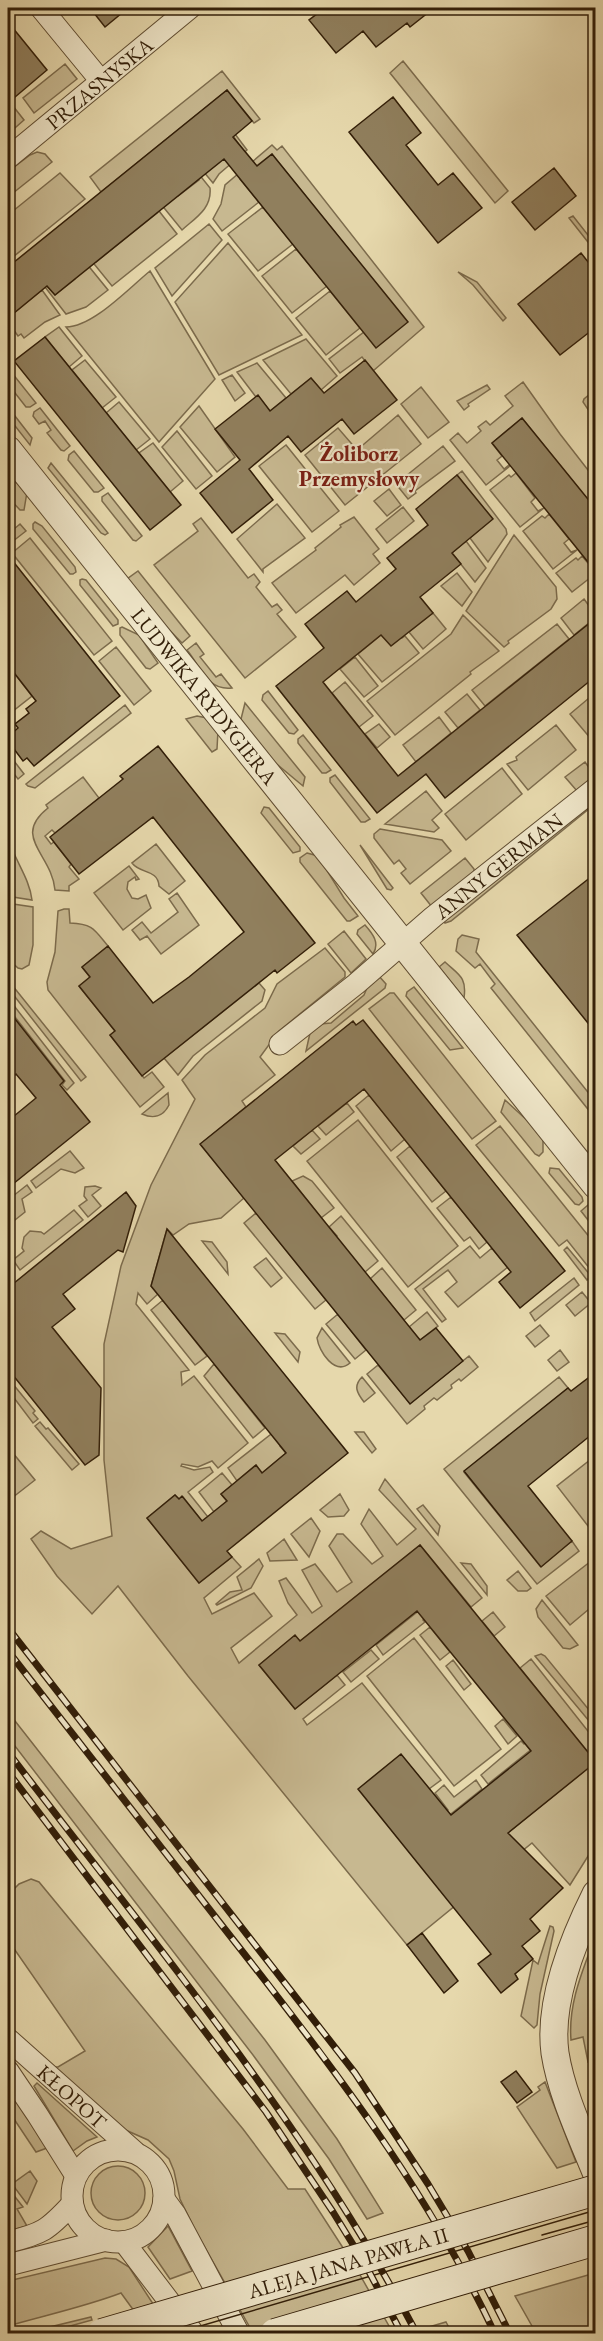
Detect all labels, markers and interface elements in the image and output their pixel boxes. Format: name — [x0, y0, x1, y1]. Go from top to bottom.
street label: PRZASNYSKA — [40, 31, 159, 135]
district label: Żoliborz Przemysłowy — [299, 439, 420, 493]
street label: LUDWIKA RYDYGIERA — [126, 602, 284, 790]
street label: ANNY GERMAN — [428, 806, 568, 925]
street label: KŁOPOT — [32, 2058, 113, 2135]
street label: ALEJA JANA PAWŁA II — [243, 2220, 451, 2305]

